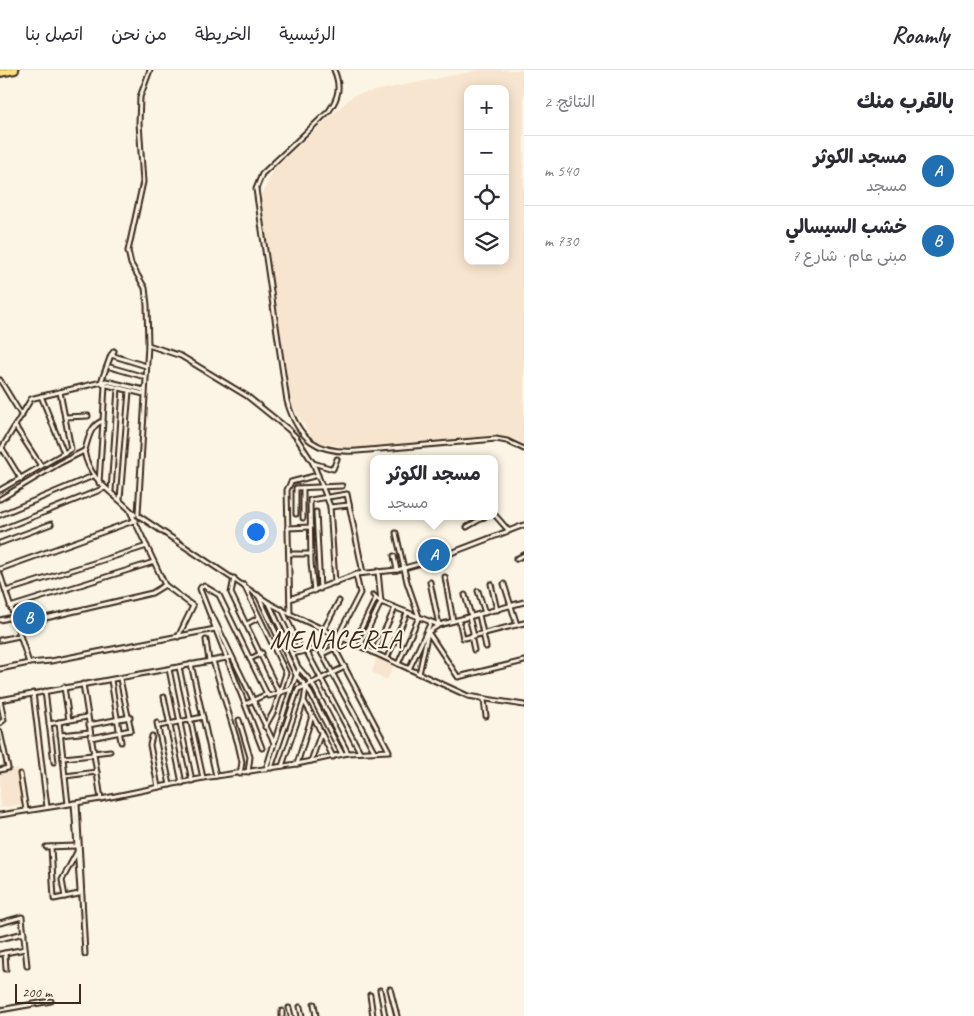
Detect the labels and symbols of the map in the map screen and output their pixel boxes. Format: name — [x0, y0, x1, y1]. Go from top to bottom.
your location — [243, 519, 269, 545]
pin: A — [418, 536, 450, 574]
pin: B — [13, 599, 45, 637]
district label: MENACERIA — [270, 623, 403, 656]
scale bar — [15, 981, 81, 1004]

